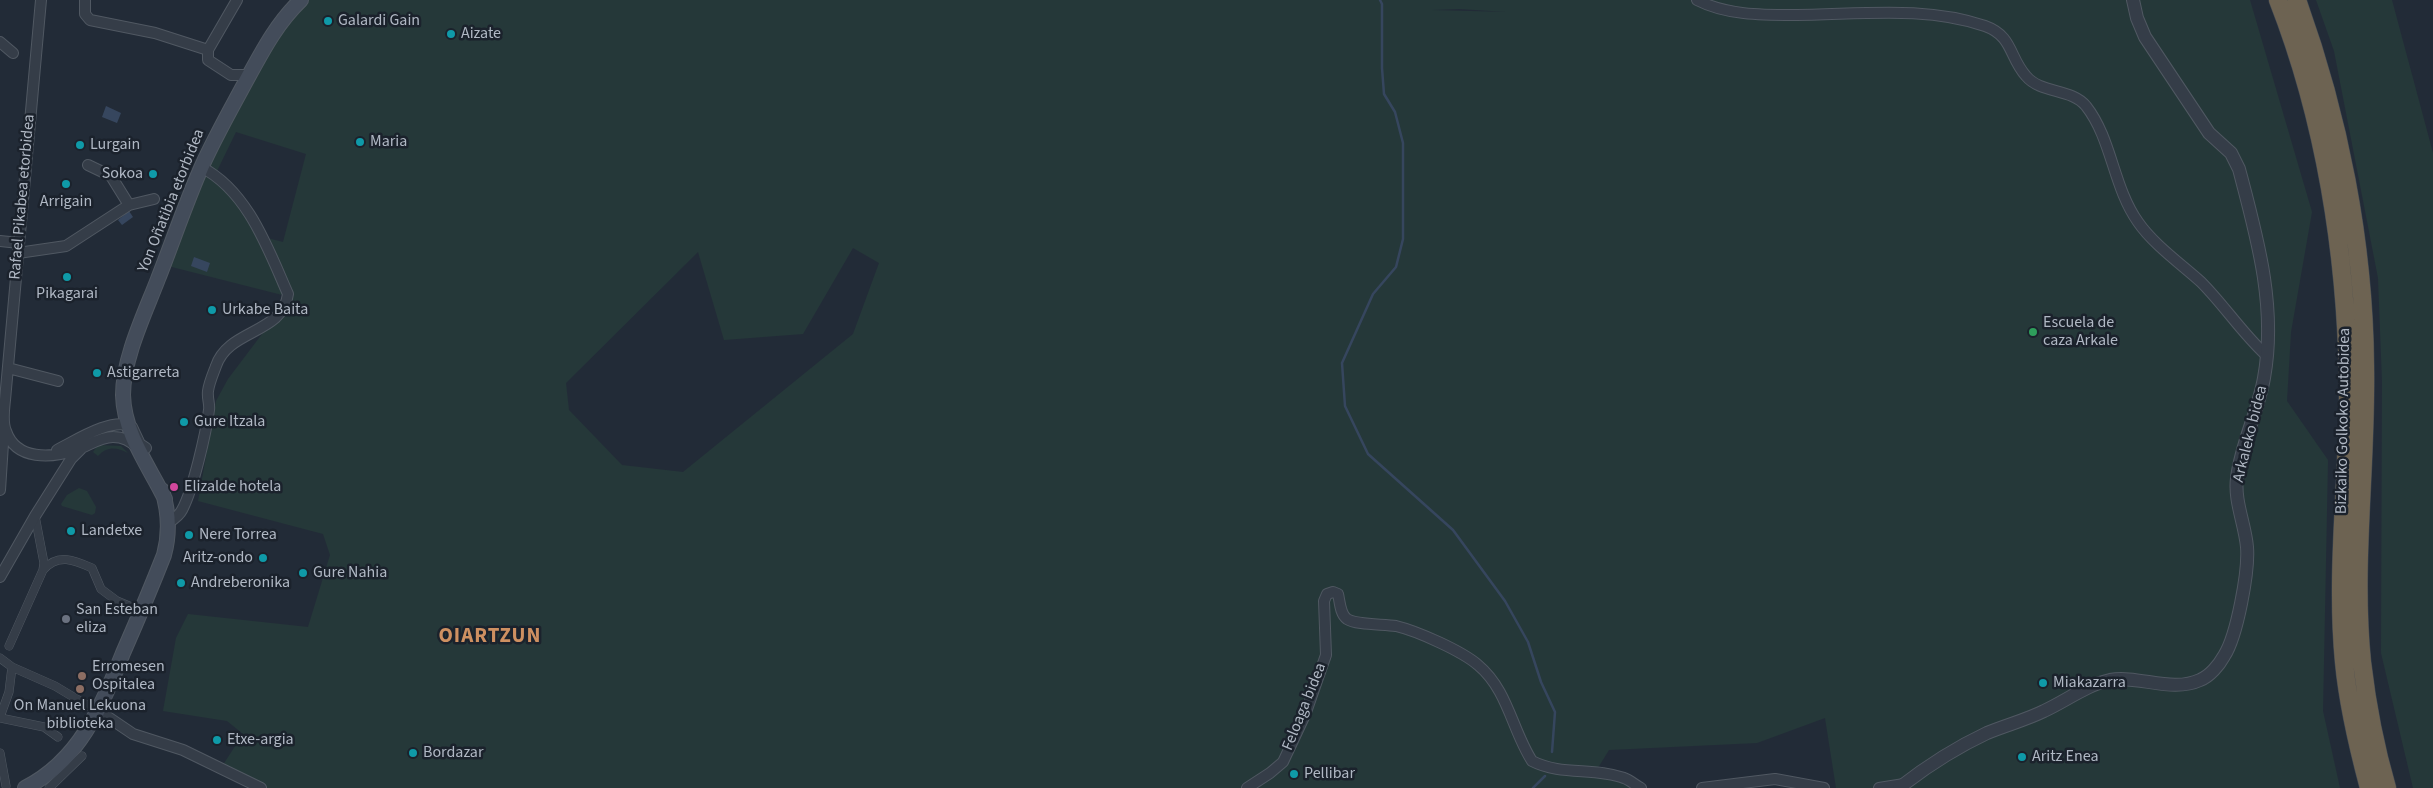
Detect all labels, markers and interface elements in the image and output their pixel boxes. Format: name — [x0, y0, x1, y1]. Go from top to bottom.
place label: Galardi Gain — [338, 11, 420, 31]
marker: Galardi Gain — [322, 15, 334, 27]
place label: Aizate — [461, 24, 501, 44]
marker: Aizate — [445, 28, 457, 40]
street label: Rafael Pikabea etorbidea — [6, 113, 40, 281]
street label: Yon Oñatibia etorbidea — [134, 127, 210, 275]
place label: Maria — [370, 132, 407, 152]
place label: Lurgain — [90, 135, 140, 155]
marker: Maria — [354, 136, 366, 148]
marker: Lurgain — [74, 139, 86, 151]
place label: Sokoa — [102, 164, 143, 184]
marker: Sokoa — [147, 168, 159, 180]
marker: Arrigain — [60, 178, 72, 190]
place label: Arrigain — [40, 192, 92, 212]
marker: Pikagarai — [61, 271, 73, 283]
place label: Pikagarai — [36, 284, 98, 304]
place label: Urkabe Baita — [222, 300, 308, 320]
marker: Urkabe Baita — [206, 304, 218, 316]
place label: Escuela de caza Arkale — [2043, 313, 2118, 351]
marker: Escuela de caza Arkale — [2027, 326, 2039, 338]
street label: Bizkaiko Golkoko Autobidea — [2333, 328, 2355, 514]
place label: Astigarreta — [107, 363, 179, 383]
marker: Astigarreta — [91, 367, 103, 379]
street label: Arkaleko bidea — [2230, 384, 2272, 484]
place label: Gure Itzala — [194, 412, 265, 432]
marker: Gure Itzala — [178, 416, 190, 428]
place label: Elizalde hotela — [184, 477, 281, 497]
marker: Elizalde hotela — [168, 481, 180, 493]
place label: Landetxe — [81, 521, 142, 541]
marker: Landetxe — [65, 525, 77, 537]
place label: Nere Torrea — [199, 525, 277, 545]
marker: Nere Torrea — [183, 529, 195, 541]
place label: Aritz-ondo — [183, 548, 253, 568]
marker: Aritz-ondo — [257, 552, 269, 564]
place label: Gure Nahia — [313, 563, 387, 583]
marker: Gure Nahia — [297, 567, 309, 579]
place label: Andreberonika — [191, 573, 290, 593]
marker: Andreberonika — [175, 577, 187, 589]
place label: San Esteban eliza — [76, 600, 158, 638]
marker: San Esteban eliza — [60, 613, 72, 625]
district label: OIARTZUN — [437, 624, 543, 650]
place label: Erromesen Ospitalea — [92, 657, 165, 695]
street label: Feloaga bidea — [1279, 660, 1331, 754]
marker: Erromesen Ospitalea — [76, 670, 88, 682]
place label: Miakazarra — [2053, 673, 2126, 693]
marker: Miakazarra — [2037, 677, 2049, 689]
marker: On Manuel Lekuona biblioteka — [74, 683, 86, 695]
place label: On Manuel Lekuona biblioteka — [14, 696, 146, 734]
place label: Etxe-argia — [227, 730, 294, 750]
marker: Etxe-argia — [211, 734, 223, 746]
place label: Bordazar — [423, 743, 483, 763]
marker: Bordazar — [407, 747, 419, 759]
place label: Aritz Enea — [2032, 747, 2099, 767]
marker: Aritz Enea — [2016, 751, 2028, 763]
place label: Pellibar — [1304, 764, 1355, 784]
marker: Pellibar — [1288, 768, 1300, 780]

